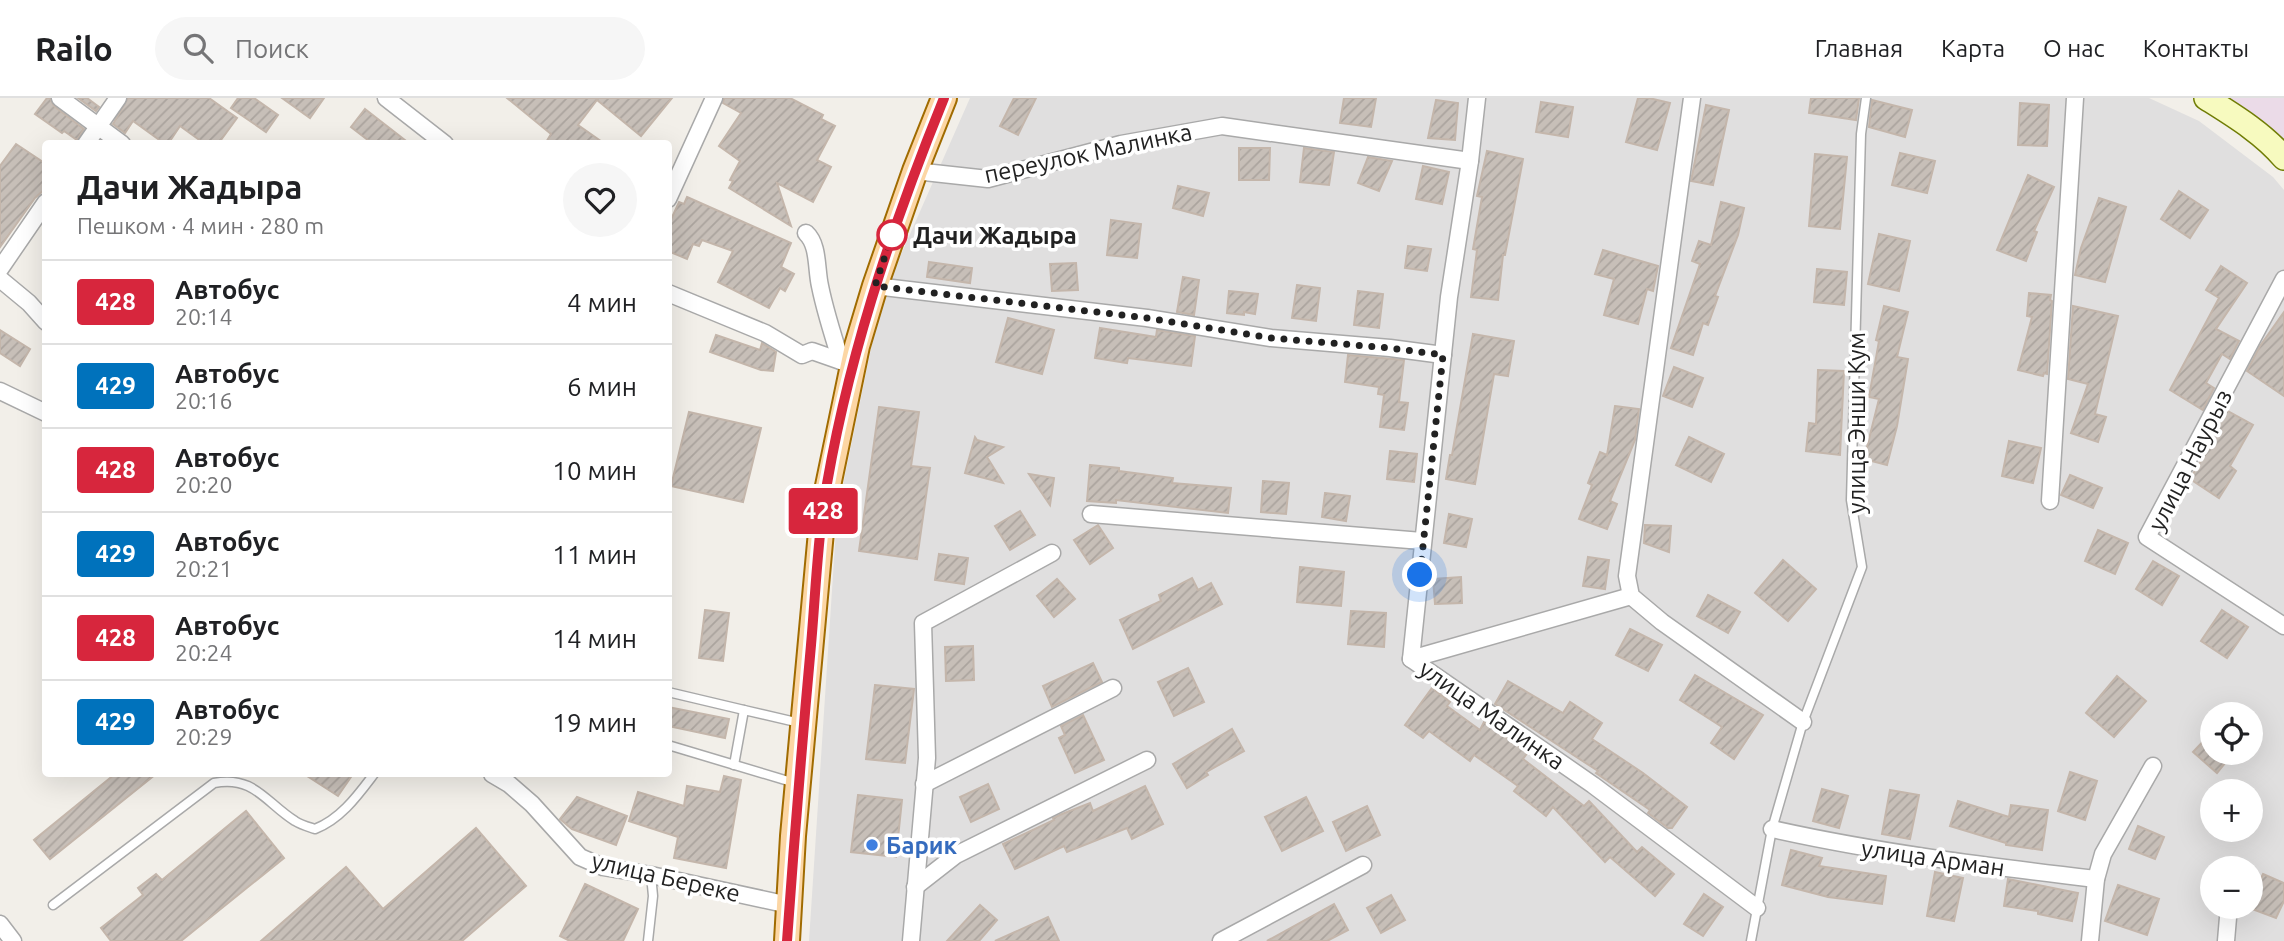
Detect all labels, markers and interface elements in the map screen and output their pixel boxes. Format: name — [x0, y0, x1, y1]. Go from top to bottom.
search box — [155, 17, 645, 80]
icon: search — [179, 29, 217, 67]
text: Railo — [35, 30, 113, 67]
text: Поиск — [235, 34, 309, 63]
text: Главная — [1815, 35, 1903, 62]
text: Карта — [1941, 35, 2005, 62]
text: О нас — [2043, 35, 2105, 62]
text: Контакты — [2143, 35, 2249, 62]
street label: переулок Малинка — [982, 118, 1194, 188]
button: heart — [563, 163, 637, 237]
text: Дачи Жадыра — [77, 168, 302, 205]
text: Пешком · 4 мин · 280 m — [77, 213, 324, 238]
marker: Дачи Жадыра — [877, 220, 907, 250]
place label: Дачи Жадыра — [913, 222, 1077, 249]
text: Автобус — [175, 275, 279, 304]
text: 428 — [95, 288, 136, 315]
text: 4 мин — [567, 288, 637, 317]
text: 20:14 — [175, 304, 233, 329]
street label: улица Энши Кум — [1843, 332, 1870, 514]
text: Автобус — [175, 359, 279, 388]
text: 429 — [95, 372, 136, 399]
text: 6 мин — [567, 372, 637, 401]
street label: улица Наурыз — [2143, 385, 2237, 535]
text: 20:16 — [175, 388, 233, 413]
text: Автобус — [175, 443, 279, 472]
text: 428 — [95, 456, 136, 483]
text: 10 мин — [552, 456, 637, 485]
text: 20:20 — [175, 472, 233, 497]
line badge: 428 — [783, 488, 863, 534]
text: 428 — [803, 497, 843, 524]
text: Автобус — [175, 527, 279, 556]
text: 429 — [95, 540, 136, 567]
text: 11 мин — [552, 540, 637, 569]
text: 20:21 — [175, 556, 233, 581]
your location — [1402, 557, 1437, 592]
text: Автобус — [175, 611, 279, 640]
text: 428 — [95, 624, 136, 651]
text: 14 мин — [552, 624, 637, 653]
text: 20:24 — [175, 640, 233, 665]
street label: улица Малинка — [1414, 655, 1570, 775]
text: Автобус — [175, 695, 279, 724]
map controls — [2200, 702, 2263, 919]
button: locate — [2200, 702, 2263, 765]
text: 429 — [95, 708, 136, 735]
text: 19 мин — [552, 708, 637, 737]
text: 20:29 — [175, 724, 233, 749]
button: + — [2200, 779, 2263, 842]
place label: Барик — [886, 832, 958, 859]
street label: улица Арман — [1860, 835, 2006, 881]
marker: Барик — [864, 837, 880, 853]
street label: улица Береке — [589, 847, 743, 907]
button: − — [2200, 856, 2263, 919]

